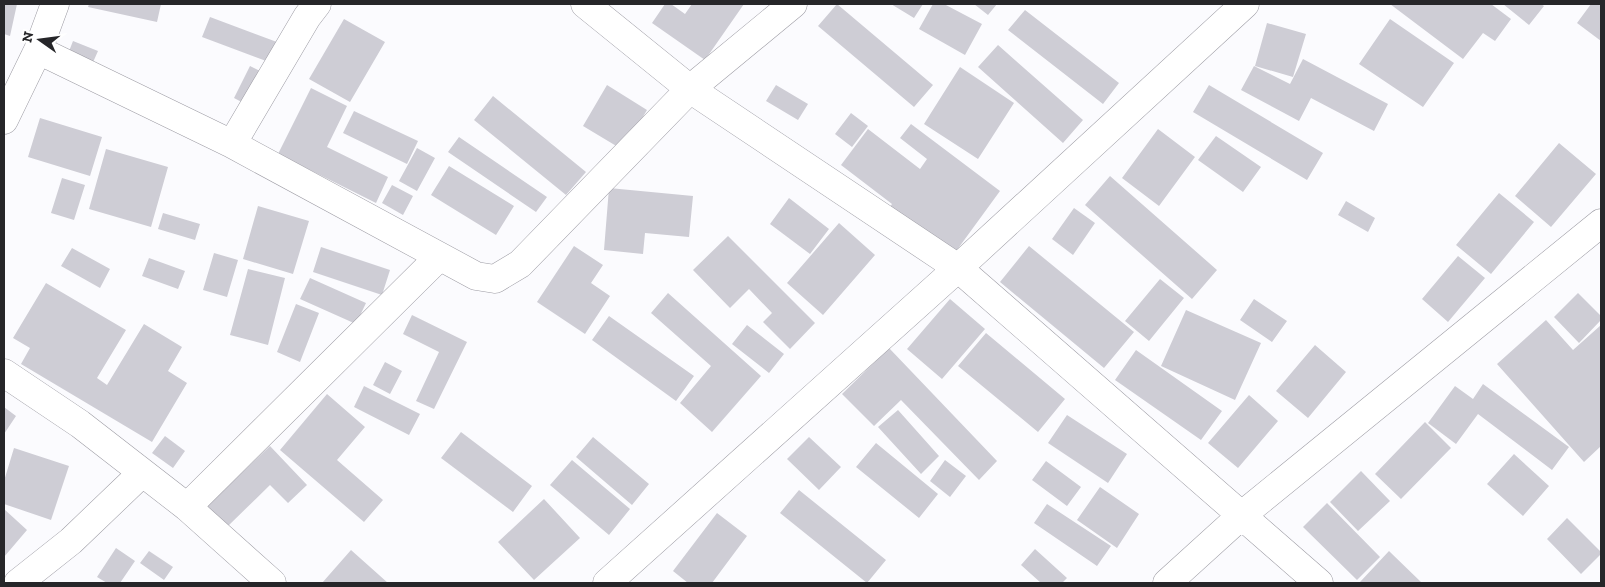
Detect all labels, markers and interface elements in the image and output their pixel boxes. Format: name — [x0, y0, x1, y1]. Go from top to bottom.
north arrow — [15, 15, 65, 65]
text: N — [18, 29, 37, 44]

